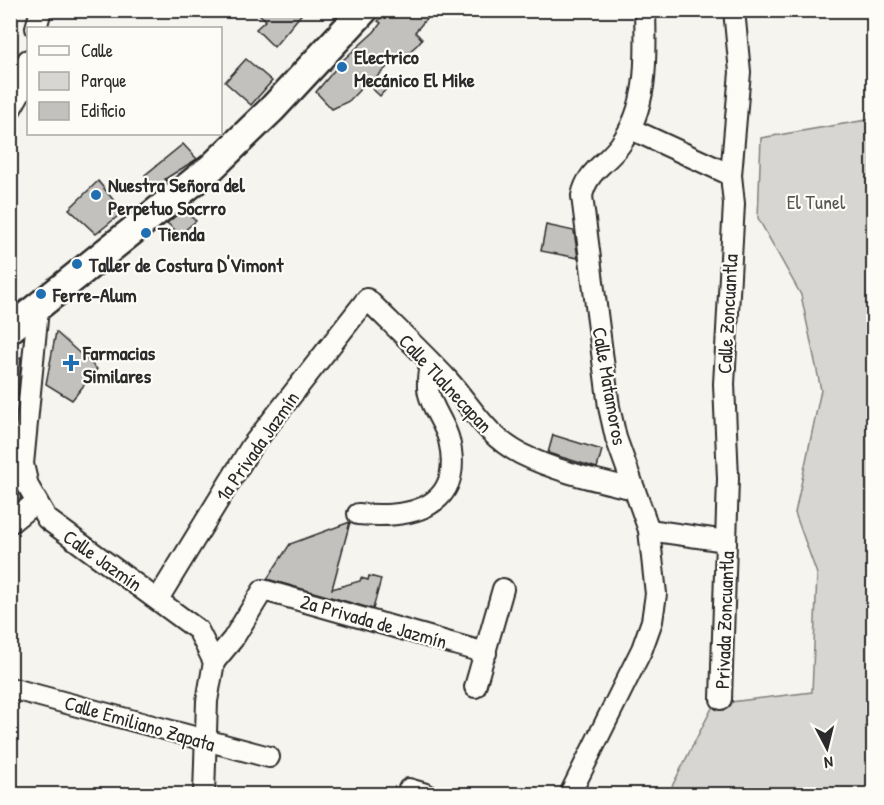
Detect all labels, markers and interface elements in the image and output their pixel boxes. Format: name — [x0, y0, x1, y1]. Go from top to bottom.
legend — [27, 27, 222, 135]
text: Calle — [81, 38, 113, 63]
place label: Electrico Mecánico El Mike — [354, 43, 475, 93]
marker: Electrico Mecánico El Mike — [335, 60, 349, 74]
text: Parque — [81, 68, 126, 93]
text: Edificio — [81, 98, 125, 123]
place label: Nuestra Señora del Perpetuo Socrro — [108, 171, 245, 222]
marker: Nuestra Señora del Perpetuo Socrro — [89, 188, 103, 202]
park label: El Tunel — [787, 188, 846, 215]
place label: Tienda — [157, 220, 205, 247]
marker: Tienda — [139, 226, 153, 240]
place label: Taller de Costura D'Vimont — [88, 251, 284, 278]
street label: Calle Zoncuantla — [710, 253, 744, 375]
marker: Taller de Costura D'Vimont — [70, 257, 84, 271]
place label: Ferre-Alum — [52, 281, 137, 308]
marker: Ferre-Alum — [34, 287, 48, 301]
street label: Calle Matamoros — [586, 325, 634, 448]
street label: Calle Tlalnecapan — [393, 328, 499, 438]
place label: Farmacias Similares — [82, 339, 156, 389]
marker: Farmacias Similares — [64, 356, 78, 370]
street label: 1a Privada Jazmín — [209, 386, 305, 506]
street label: Calle Jazmín — [58, 523, 148, 597]
street label: Privada Zoncuantla — [708, 551, 740, 689]
street label: 2a Privada de Jazmín — [298, 587, 450, 655]
street label: Calle Emiliano Zapata — [62, 689, 219, 757]
north arrow — [797, 718, 857, 778]
text: N — [823, 751, 834, 774]

